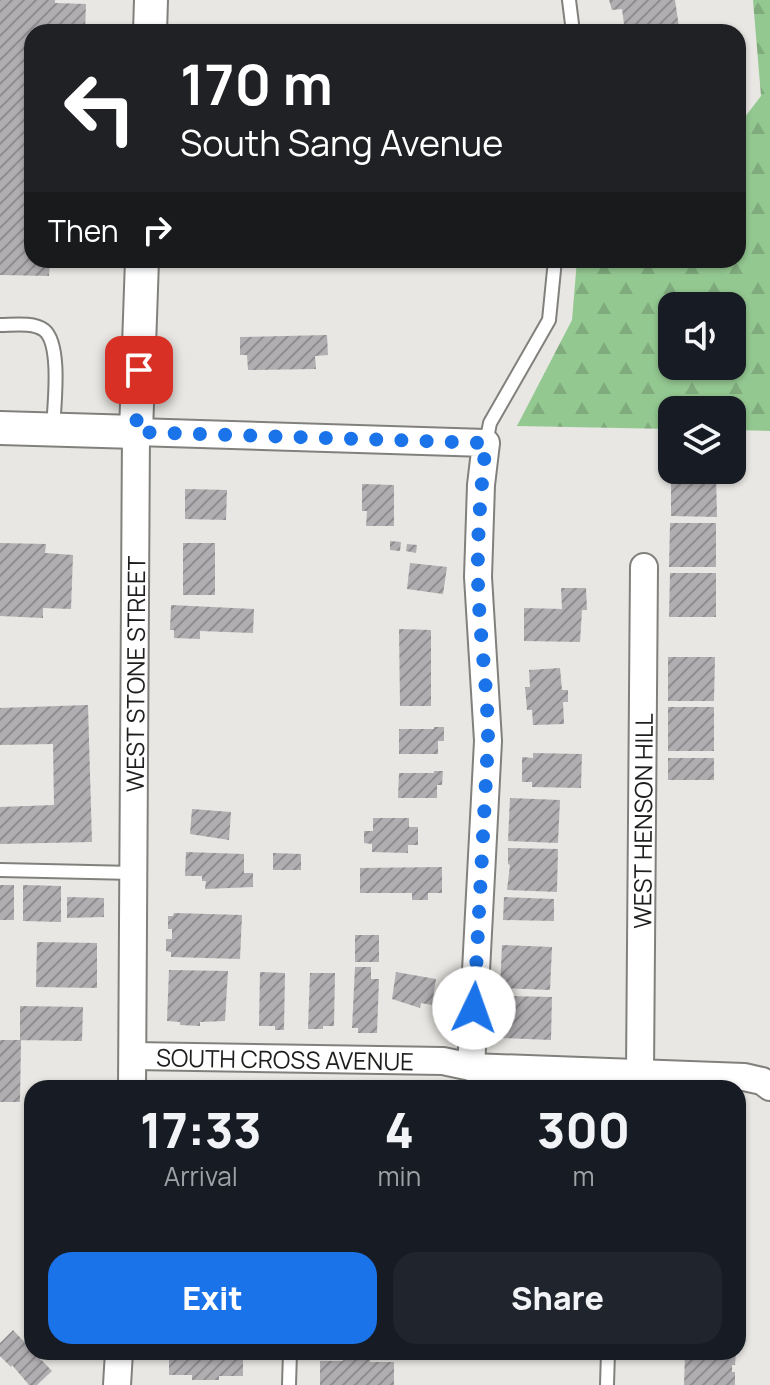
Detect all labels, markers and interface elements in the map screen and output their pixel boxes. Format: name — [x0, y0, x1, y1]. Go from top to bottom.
text: 170 m — [180, 45, 333, 122]
icon: left — [48, 56, 152, 160]
text: South Sang Avenue — [180, 118, 503, 167]
icon: right — [135, 208, 179, 252]
text: Then — [48, 210, 119, 251]
map controls — [658, 292, 746, 484]
button: sound — [658, 292, 746, 380]
pin — [105, 336, 173, 404]
icon: arrive — [117, 348, 161, 392]
button: layers — [658, 396, 746, 484]
street label: WEST STONE STREET — [117, 555, 152, 792]
street label: WEST HENSON HILL — [625, 713, 659, 929]
position arrow — [432, 966, 516, 1050]
street label: SOUTH CROSS AVENUE — [156, 1040, 414, 1077]
text: 17:33 — [140, 1097, 262, 1162]
text: 4 — [385, 1097, 414, 1162]
text: 300 — [537, 1097, 630, 1162]
text: Arrival — [164, 1158, 238, 1194]
text: min — [378, 1158, 421, 1194]
text: m — [573, 1158, 595, 1194]
button: Exit — [48, 1252, 377, 1344]
button: Share — [393, 1252, 722, 1344]

